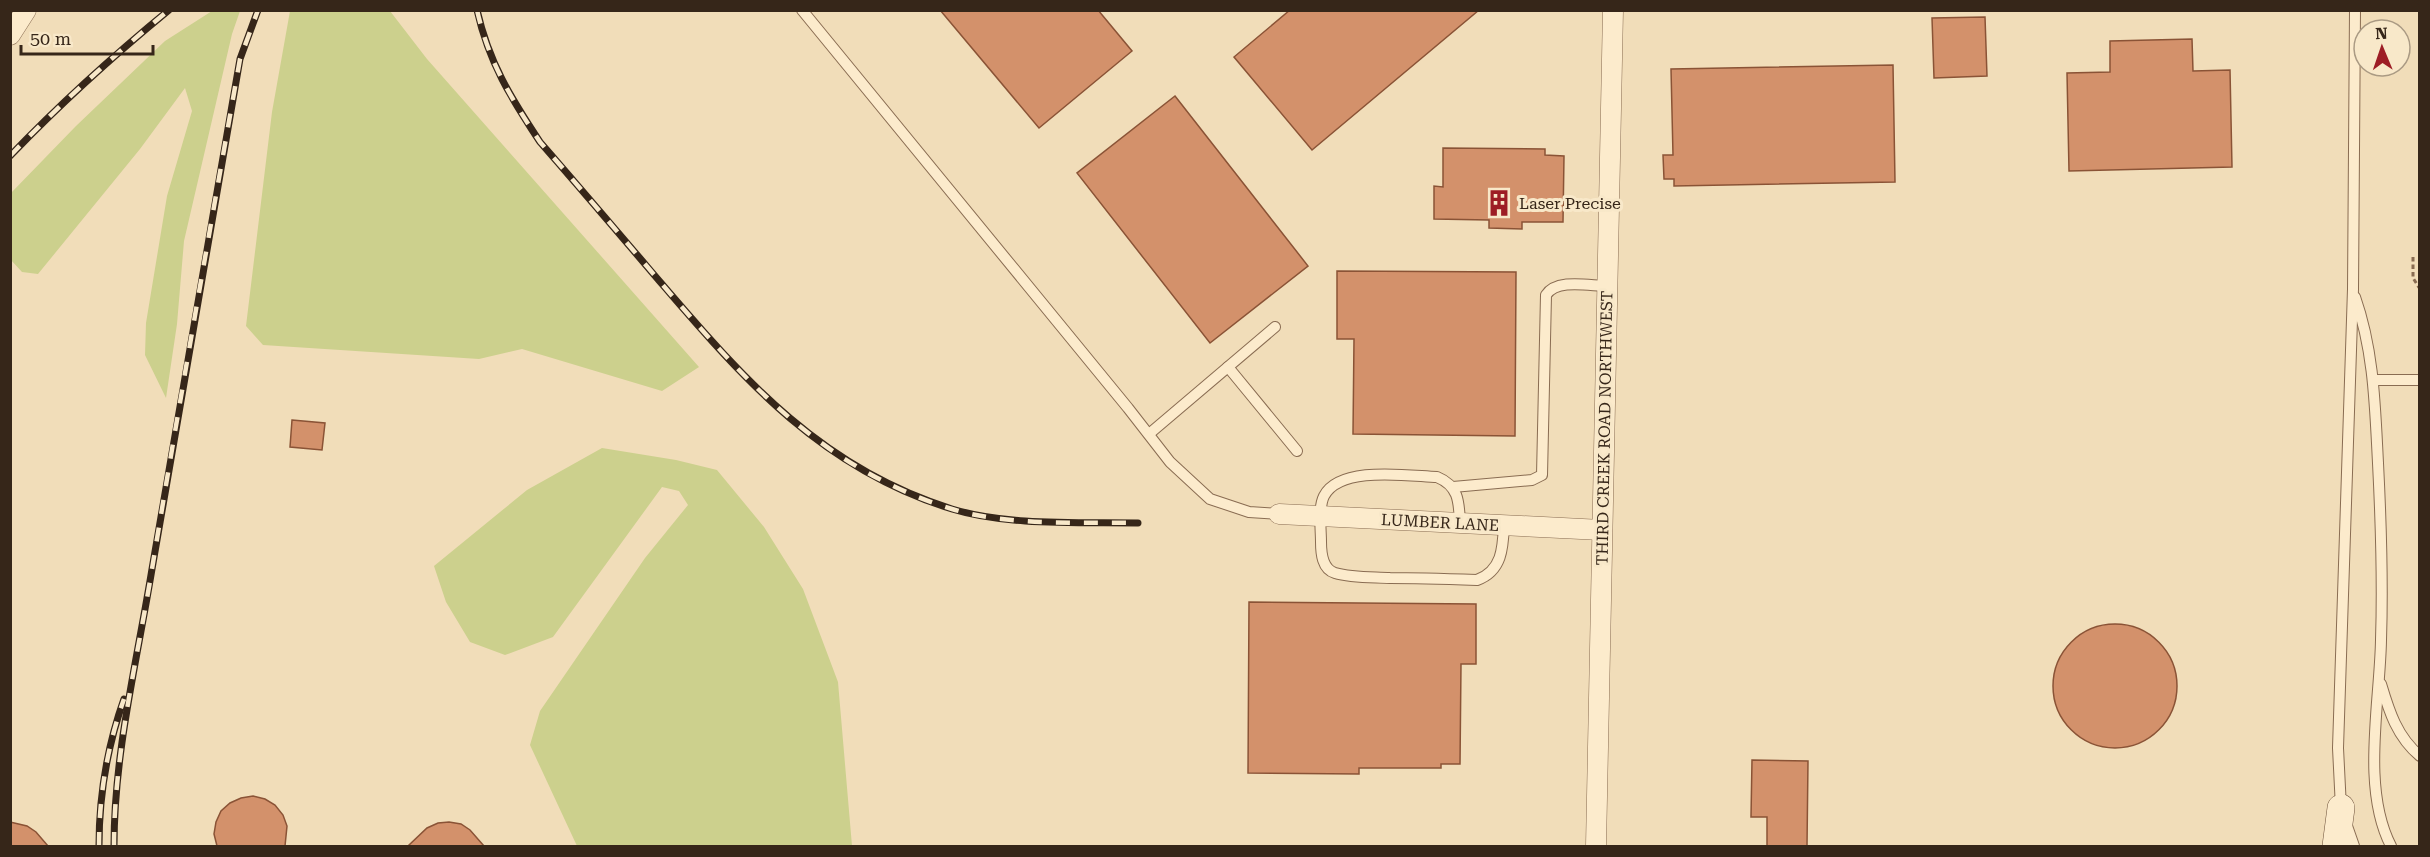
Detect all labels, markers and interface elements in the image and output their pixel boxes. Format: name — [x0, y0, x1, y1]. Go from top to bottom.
scale bar — [21, 18, 153, 56]
north arrow — [2352, 18, 2412, 78]
text: N — [2375, 24, 2388, 43]
text: 50 m — [30, 28, 71, 49]
building icon: Laser Precise — [1484, 188, 1514, 218]
place label: Laser Precise — [1519, 194, 1621, 213]
street label: THIRD CREEK ROAD NORTHWEST — [1593, 290, 1616, 566]
street label: LUMBER LANE — [1380, 510, 1499, 535]

